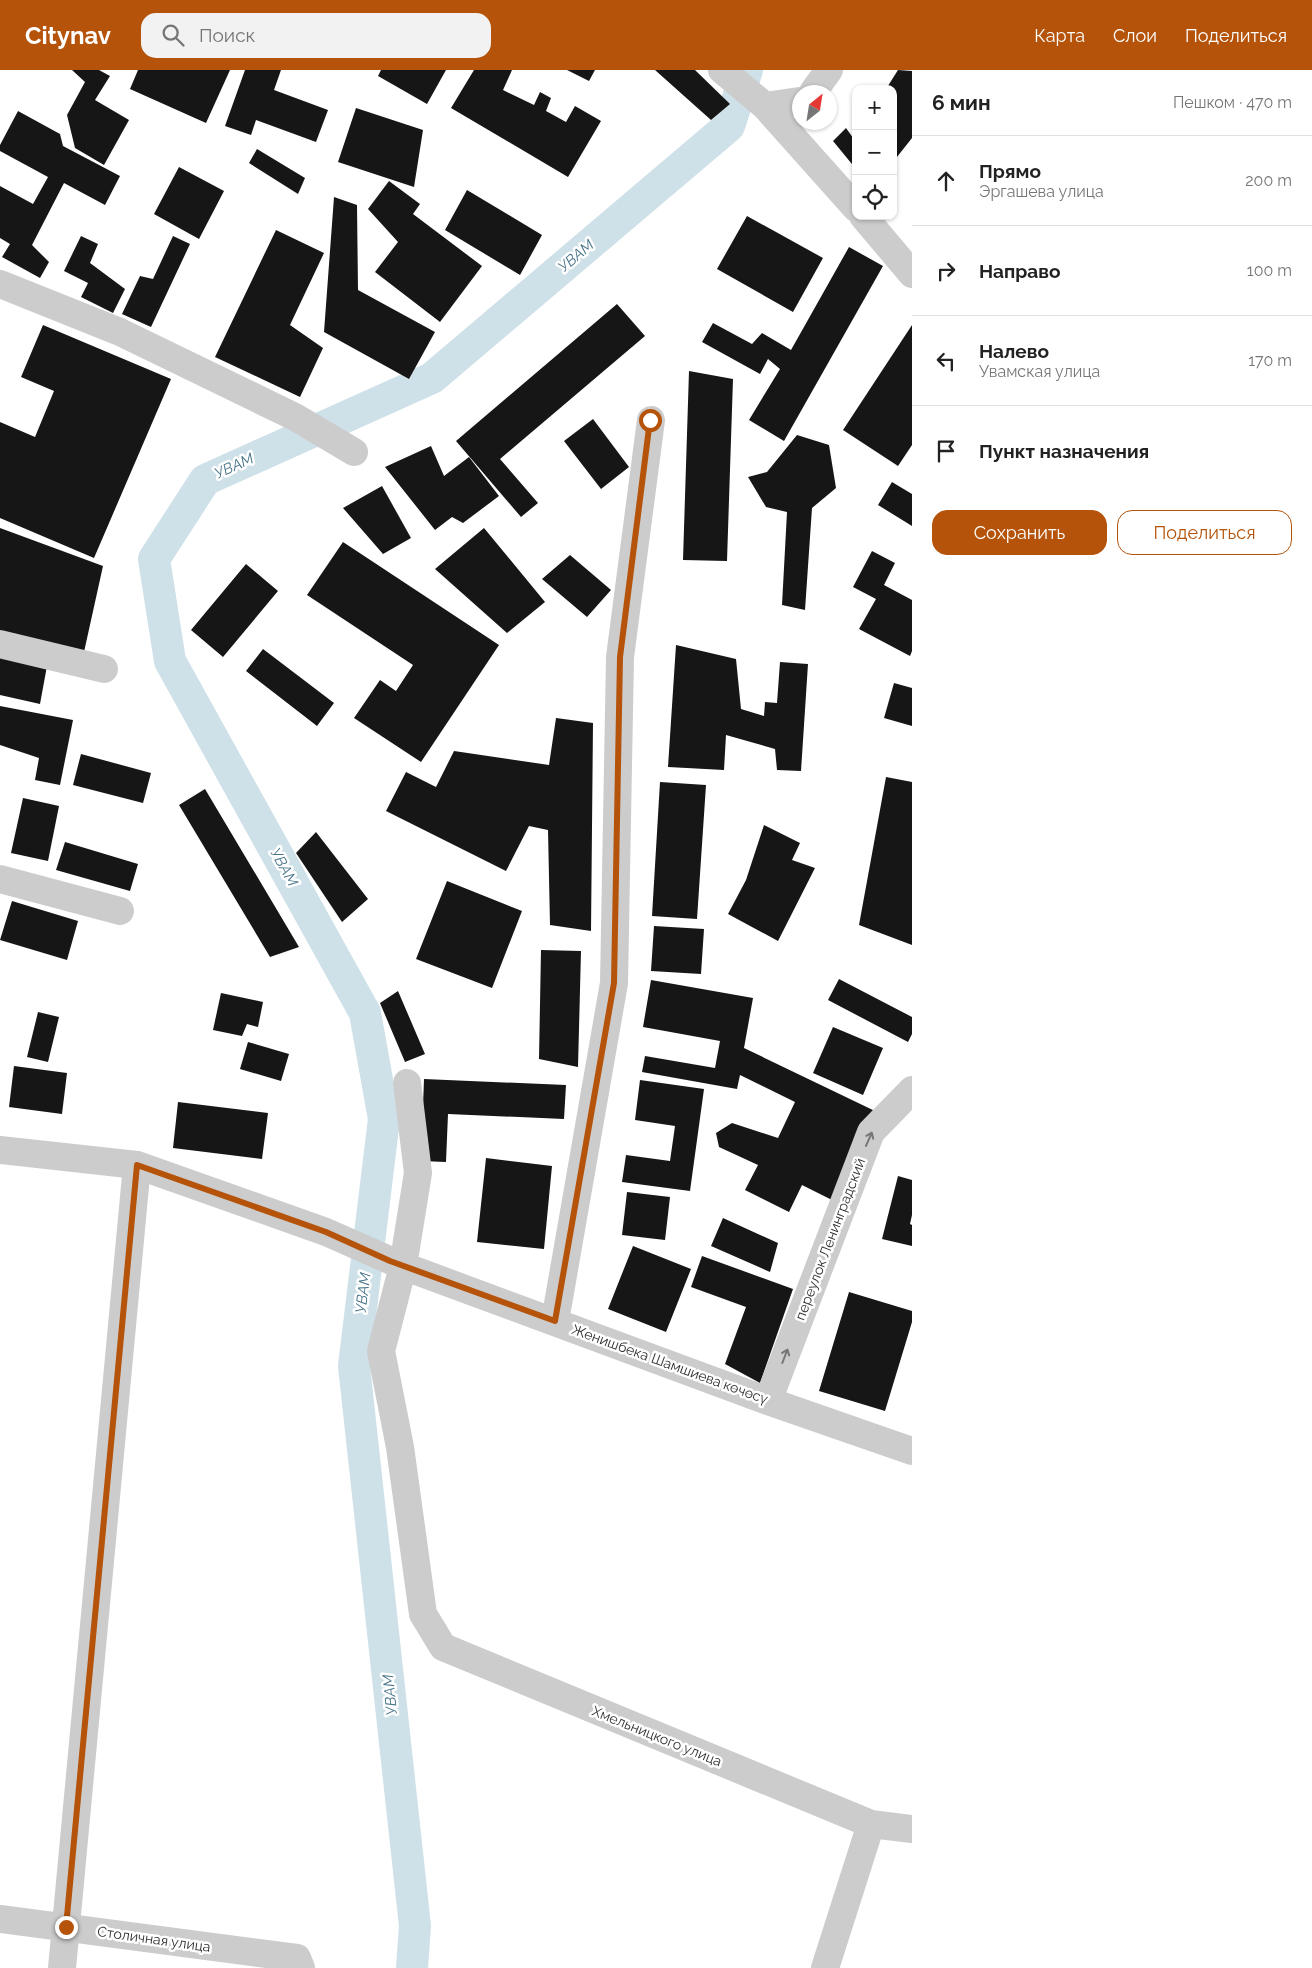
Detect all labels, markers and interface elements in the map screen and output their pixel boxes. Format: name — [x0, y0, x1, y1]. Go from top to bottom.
search box — [141, 13, 491, 58]
text: Citynav — [25, 21, 111, 50]
icon: search — [159, 21, 187, 49]
text: Поиск — [199, 24, 255, 46]
text: Карта — [1034, 25, 1085, 46]
text: Слои — [1113, 25, 1157, 46]
text: Поделиться — [1185, 25, 1287, 46]
north arrow — [792, 85, 837, 130]
map controls — [852, 85, 897, 220]
button: + — [852, 85, 897, 130]
text: 6 мин — [932, 90, 991, 115]
text: Пешком · 470 m — [1173, 93, 1292, 112]
button: − — [852, 130, 897, 175]
text: Прямо — [979, 160, 1041, 182]
icon: ahead — [932, 167, 960, 195]
text: 200 m — [1245, 171, 1292, 190]
button: locate — [852, 175, 897, 220]
text: Эргашева улица — [979, 182, 1104, 201]
water label: УВАМ — [554, 236, 598, 276]
icon: right — [932, 257, 960, 285]
text: Направо — [979, 260, 1060, 282]
text: 100 m — [1247, 261, 1292, 280]
text: Налево — [979, 340, 1049, 362]
icon: left — [932, 347, 960, 375]
text: 170 m — [1248, 351, 1292, 370]
text: Увамская улица — [979, 362, 1100, 381]
route start — [639, 409, 662, 432]
icon: arrive — [932, 437, 960, 465]
text: Пункт назначения — [979, 440, 1149, 462]
water label: УВАМ — [212, 449, 257, 483]
button: Сохранить — [932, 510, 1107, 555]
button: Поделиться — [1117, 510, 1292, 555]
water label: УВАМ — [266, 845, 302, 890]
one-way arrow — [865, 1132, 875, 1147]
street label: переулок Ленинградский — [792, 1156, 868, 1322]
water label: УВАМ — [352, 1271, 374, 1315]
street label: Женишбека Шамшиева көчөсү — [570, 1321, 771, 1407]
one-way arrow — [781, 1348, 790, 1364]
water label: УВАМ — [379, 1673, 401, 1716]
street label: Хмельницкого улица — [590, 1703, 724, 1769]
route end — [55, 1916, 78, 1939]
street label: Столичная улица — [96, 1923, 212, 1955]

